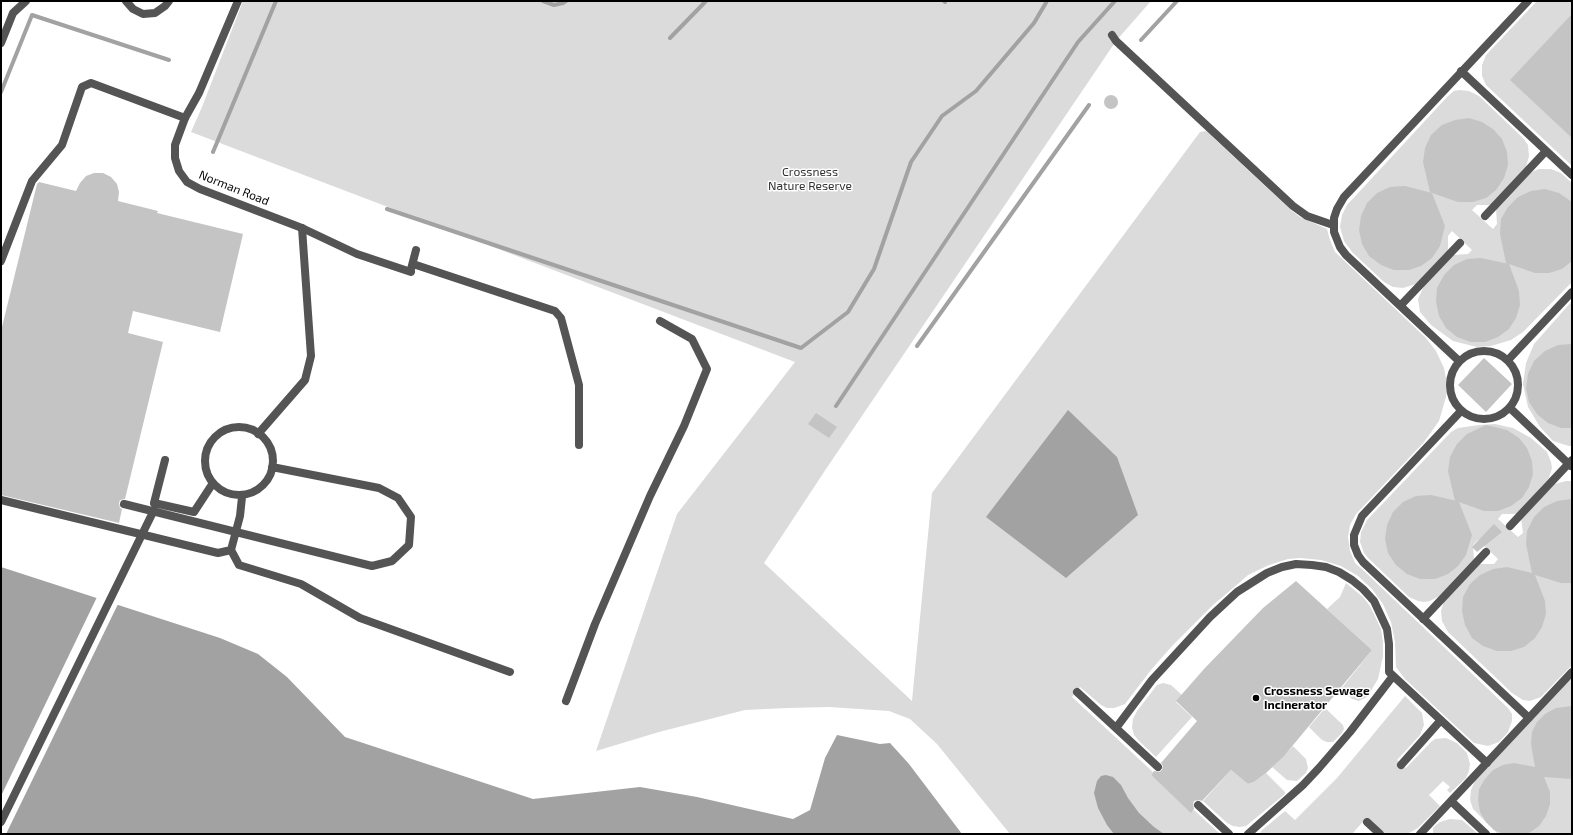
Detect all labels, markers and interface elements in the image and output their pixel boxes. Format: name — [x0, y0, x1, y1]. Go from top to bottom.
park label: Crossness Nature Reserve — [768, 165, 852, 193]
street label: Norman Road — [197, 167, 271, 209]
place label: Crossness Sewage Incinerator — [1264, 684, 1370, 712]
marker: Crossness Sewage Incinerator — [1251, 693, 1261, 703]

